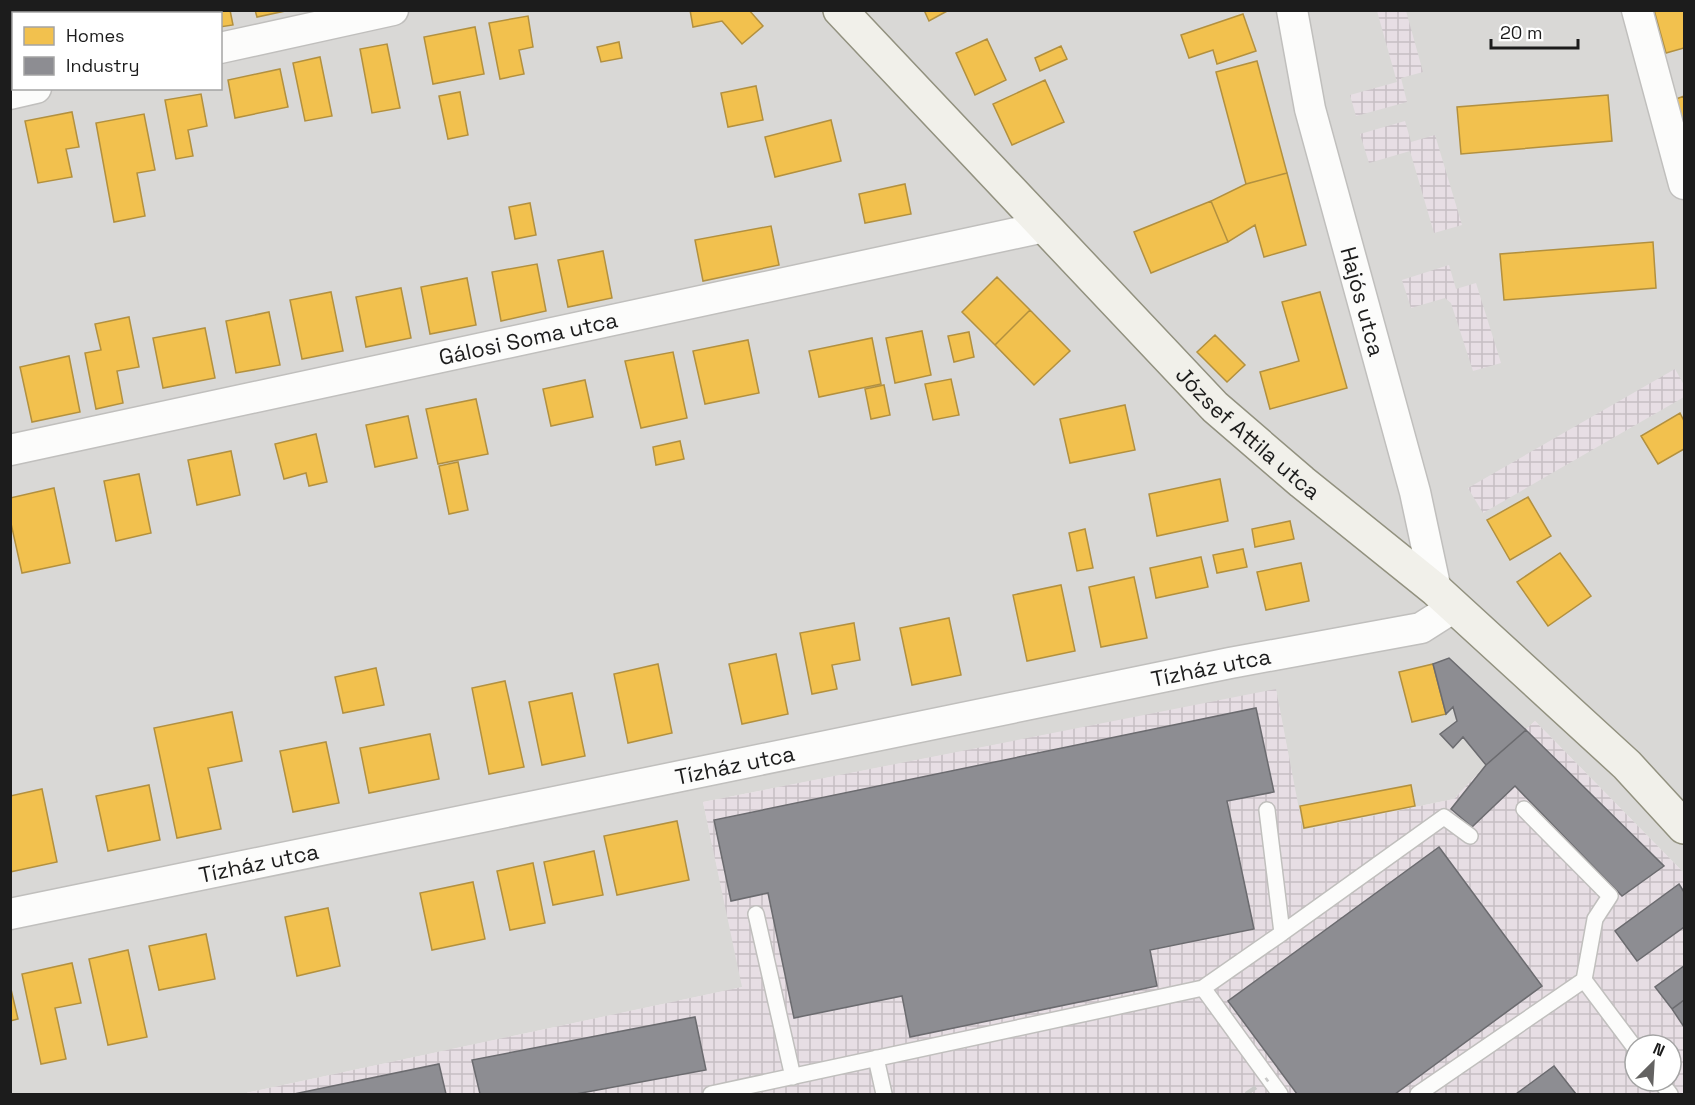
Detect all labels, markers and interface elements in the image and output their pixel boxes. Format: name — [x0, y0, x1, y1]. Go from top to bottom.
legend — [12, 12, 222, 90]
scale bar — [1491, 12, 1578, 50]
text: 20 m — [1500, 21, 1543, 44]
text: Homes — [66, 24, 125, 47]
text: Industry — [66, 54, 139, 77]
street label: Hajós utca — [1334, 243, 1391, 360]
street label: Gálosi Soma utca — [436, 305, 620, 371]
street label: József Attila utca — [1170, 360, 1327, 506]
street label: Tízház utca — [1148, 642, 1273, 693]
street label: Tízház utca — [672, 739, 798, 791]
street label: Tízház utca — [196, 837, 321, 889]
north arrow — [1623, 1033, 1683, 1093]
text: N — [1650, 1038, 1668, 1062]

